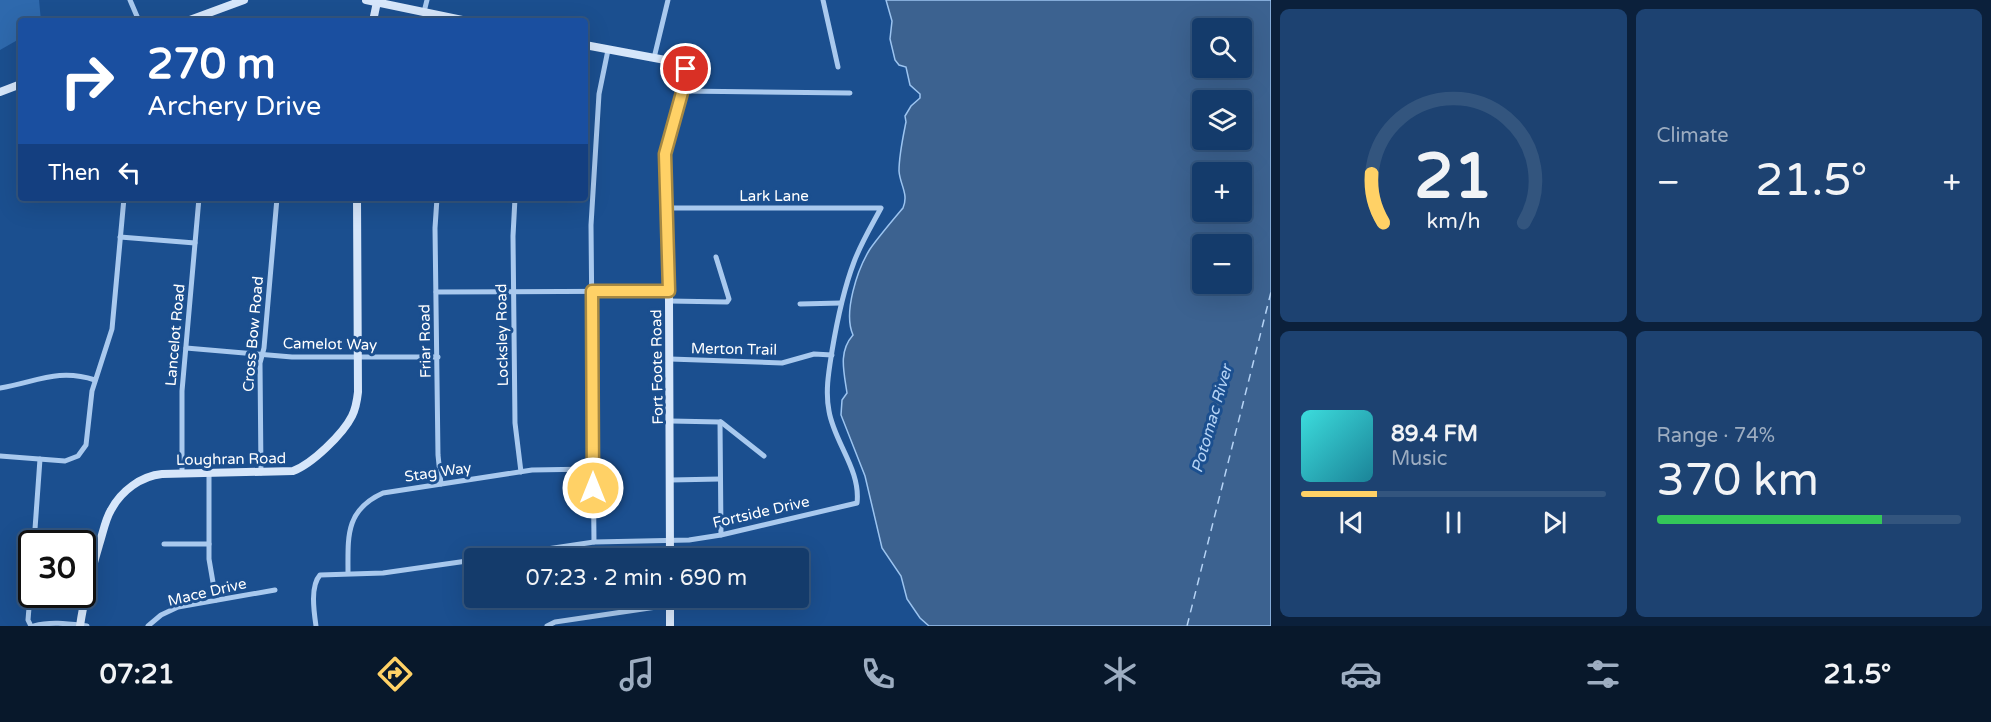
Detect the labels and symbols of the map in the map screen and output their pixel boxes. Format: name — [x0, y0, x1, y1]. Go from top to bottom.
pin — [660, 43, 711, 94]
street label: Lark Lane — [739, 187, 809, 205]
street label: Cross Bow Road — [239, 275, 267, 393]
street label: Lancelot Road — [162, 283, 188, 387]
street label: Locksley Road — [492, 283, 512, 387]
street label: Friar Road — [415, 304, 435, 378]
street label: Fort Foote Road — [647, 309, 667, 425]
street label: Camelot Way — [283, 334, 377, 354]
street label: Merton Trail — [691, 339, 777, 359]
water label: Potomac River — [1187, 361, 1237, 475]
street label: Loughran Road — [176, 449, 286, 469]
position arrow — [561, 456, 625, 520]
street label: Stag Way — [403, 458, 473, 486]
street label: Fortside Drive — [711, 492, 811, 532]
speed limit sign: 30 — [18, 530, 96, 608]
street label: Mace Drive — [166, 574, 248, 610]

